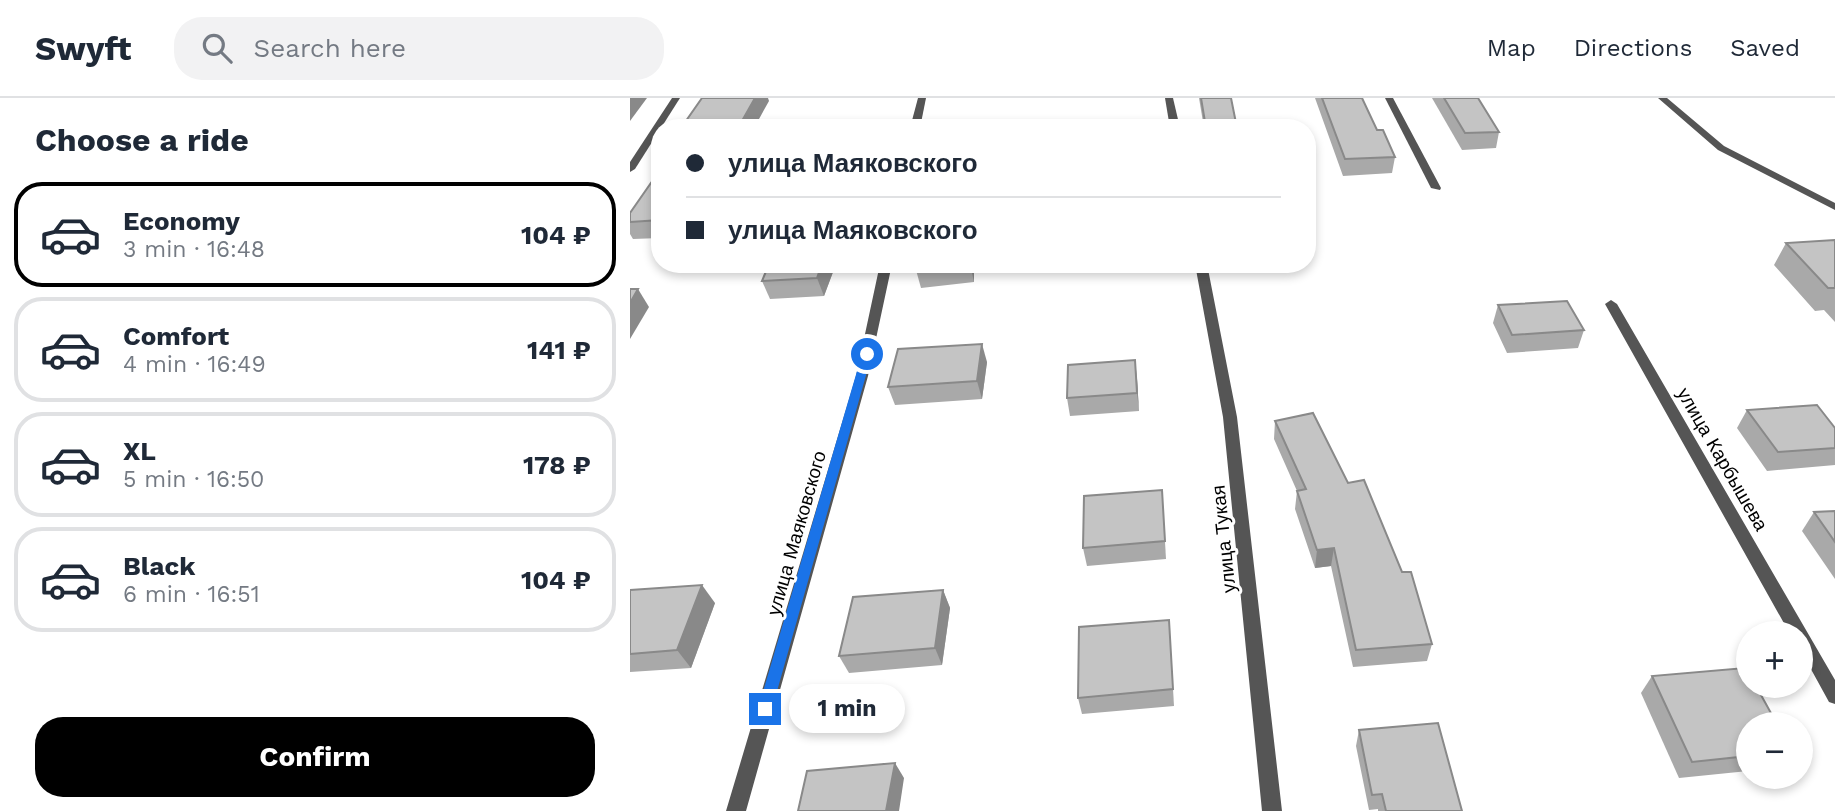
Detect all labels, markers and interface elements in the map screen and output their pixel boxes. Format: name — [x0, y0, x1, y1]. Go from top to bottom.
search box — [174, 17, 664, 80]
text: Swyft — [35, 29, 132, 68]
icon: search — [198, 29, 236, 67]
text: Search here — [254, 33, 406, 63]
text: Map — [1487, 34, 1536, 62]
text: Directions — [1574, 34, 1692, 62]
text: Saved — [1730, 34, 1800, 62]
text: Choose a ride — [35, 121, 249, 159]
text: улица Маяковского — [728, 148, 978, 178]
icon: car — [39, 203, 102, 266]
text: Economy — [123, 206, 240, 236]
text: улица Маяковского — [728, 215, 978, 245]
text: 104 ₽ — [521, 220, 591, 250]
text: 3 min · 16:48 — [123, 236, 265, 263]
icon: car — [39, 318, 102, 381]
text: Comfort — [123, 321, 229, 351]
text: 141 ₽ — [527, 335, 591, 365]
route start — [851, 338, 883, 370]
text: 4 min · 16:49 — [123, 351, 266, 378]
street label: улица Карбышева — [1672, 383, 1773, 535]
icon: car — [39, 433, 102, 496]
text: XL — [123, 436, 156, 466]
street label: улица Маяковского — [762, 448, 831, 618]
text: 178 ₽ — [523, 450, 591, 480]
text: 5 min · 16:50 — [123, 466, 264, 493]
street label: улица Тукая — [1206, 484, 1241, 594]
icon: car — [39, 548, 102, 611]
text: Black — [123, 551, 195, 581]
text: 104 ₽ — [521, 565, 591, 595]
text: 6 min · 16:51 — [123, 581, 260, 608]
map controls — [1736, 621, 1813, 789]
button: + — [1736, 621, 1813, 698]
callout: 1 min — [790, 684, 905, 734]
route end — [749, 693, 781, 725]
text: 1 min — [817, 695, 877, 722]
button: − — [1736, 712, 1813, 789]
button: Confirm — [35, 717, 595, 797]

